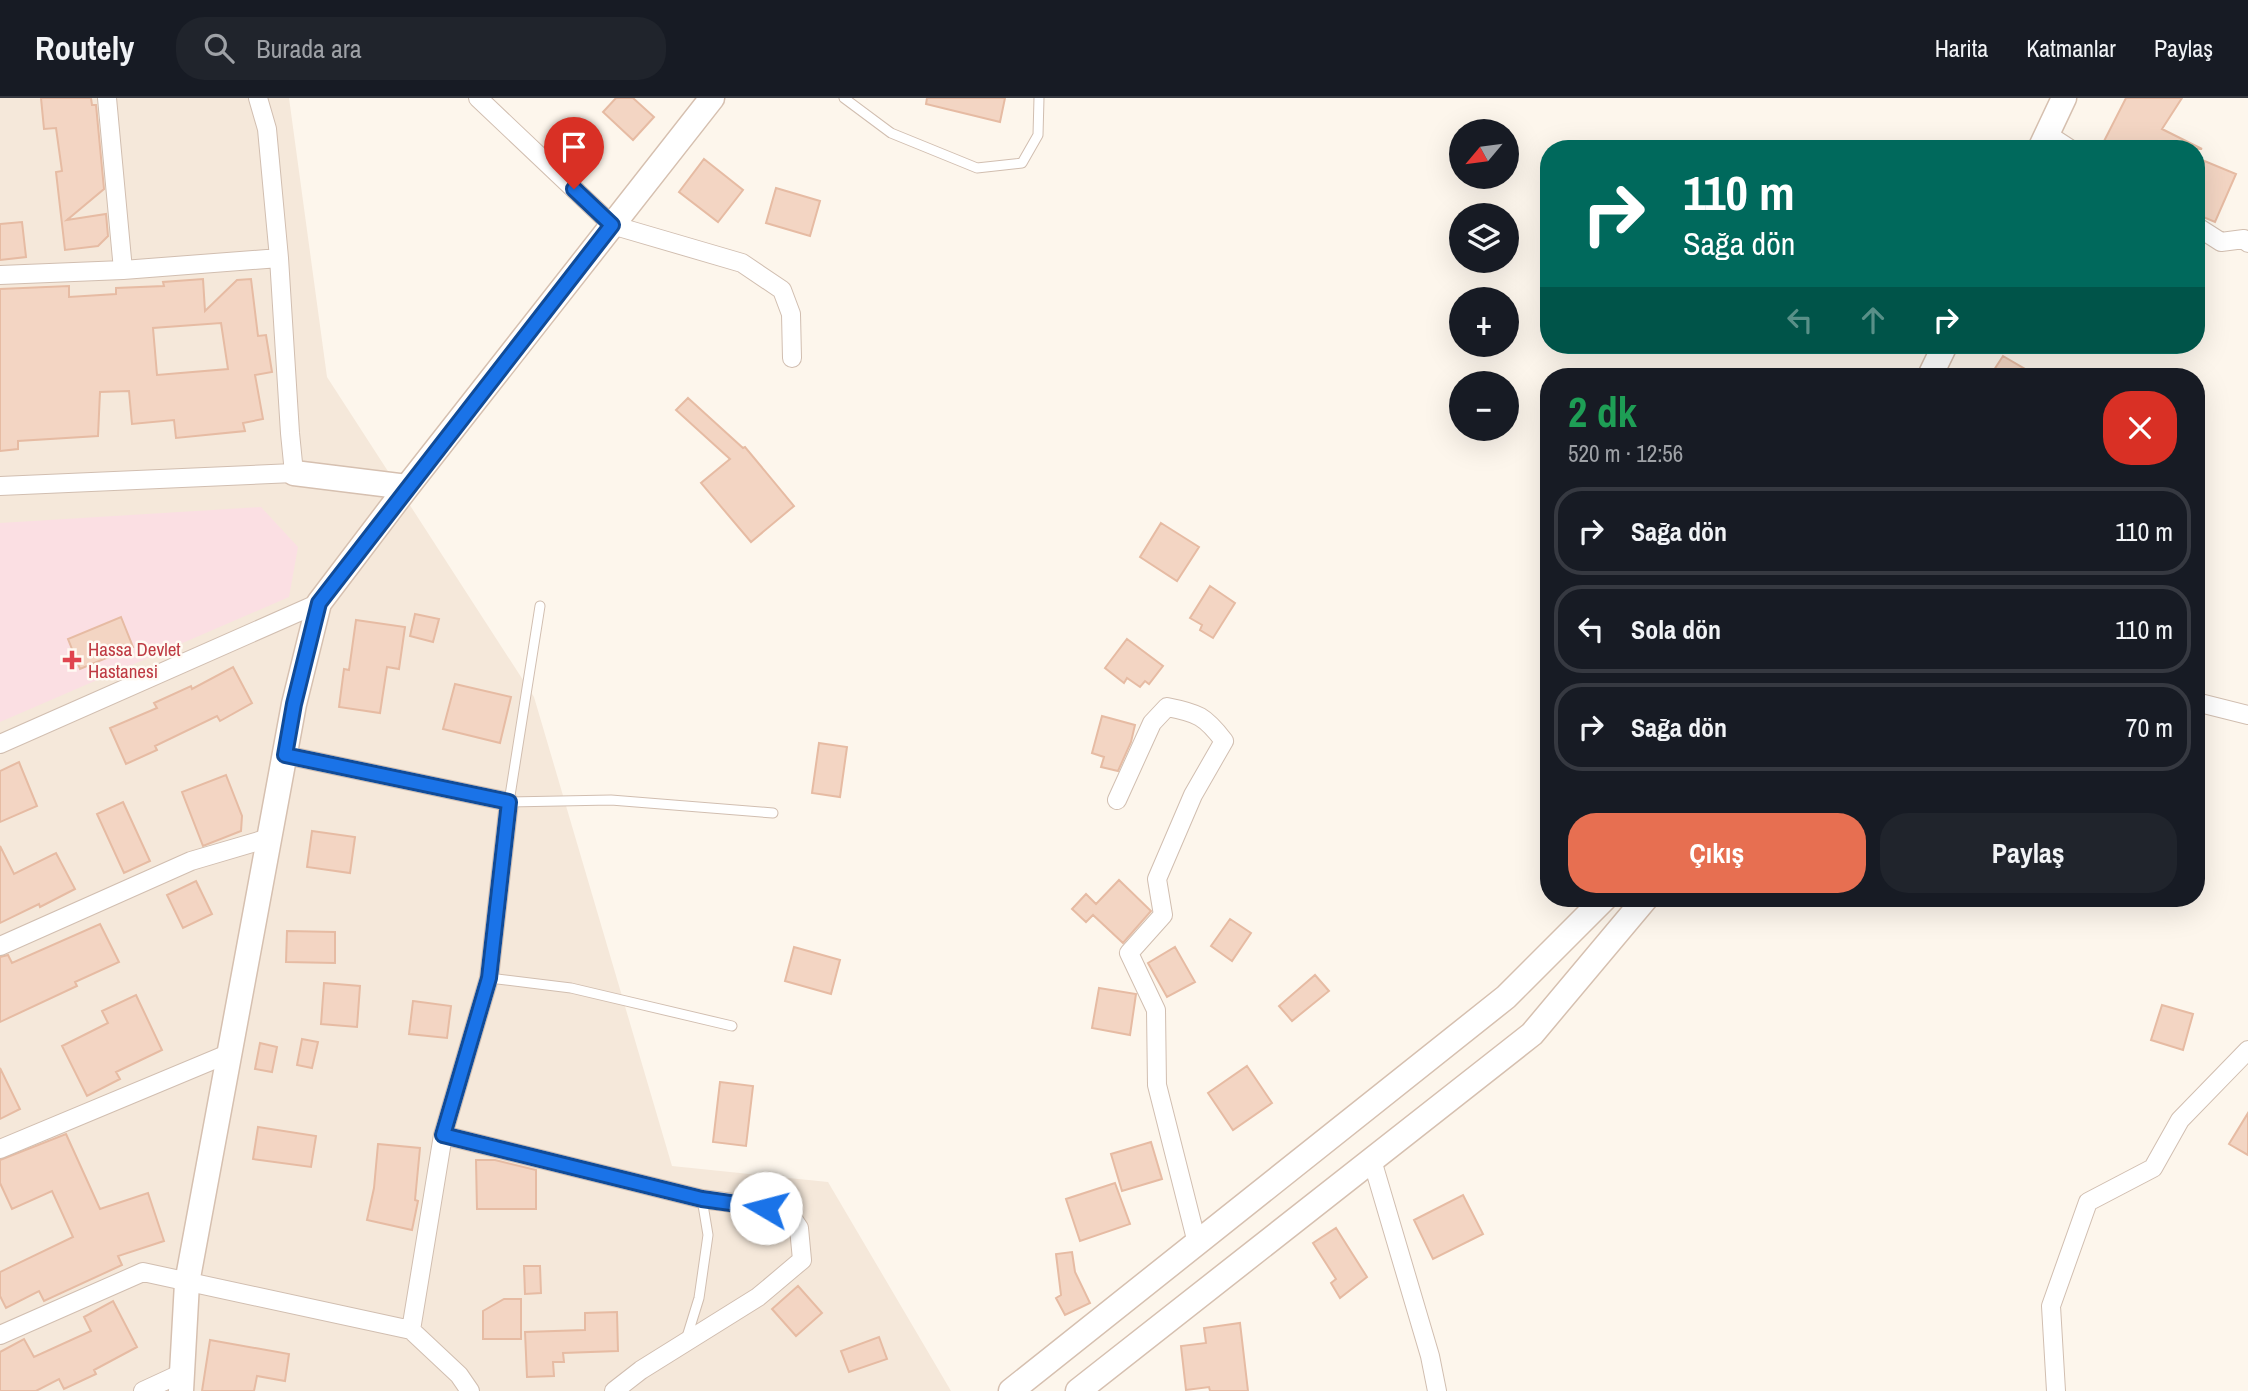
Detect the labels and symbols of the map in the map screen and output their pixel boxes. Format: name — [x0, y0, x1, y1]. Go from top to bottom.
pin — [544, 117, 604, 189]
north arrow — [1449, 119, 1519, 189]
place label: Hassa Devlet Hastanesi — [88, 636, 181, 684]
marker: Hassa Devlet Hastanesi — [62, 650, 82, 670]
position arrow — [729, 1171, 803, 1245]

